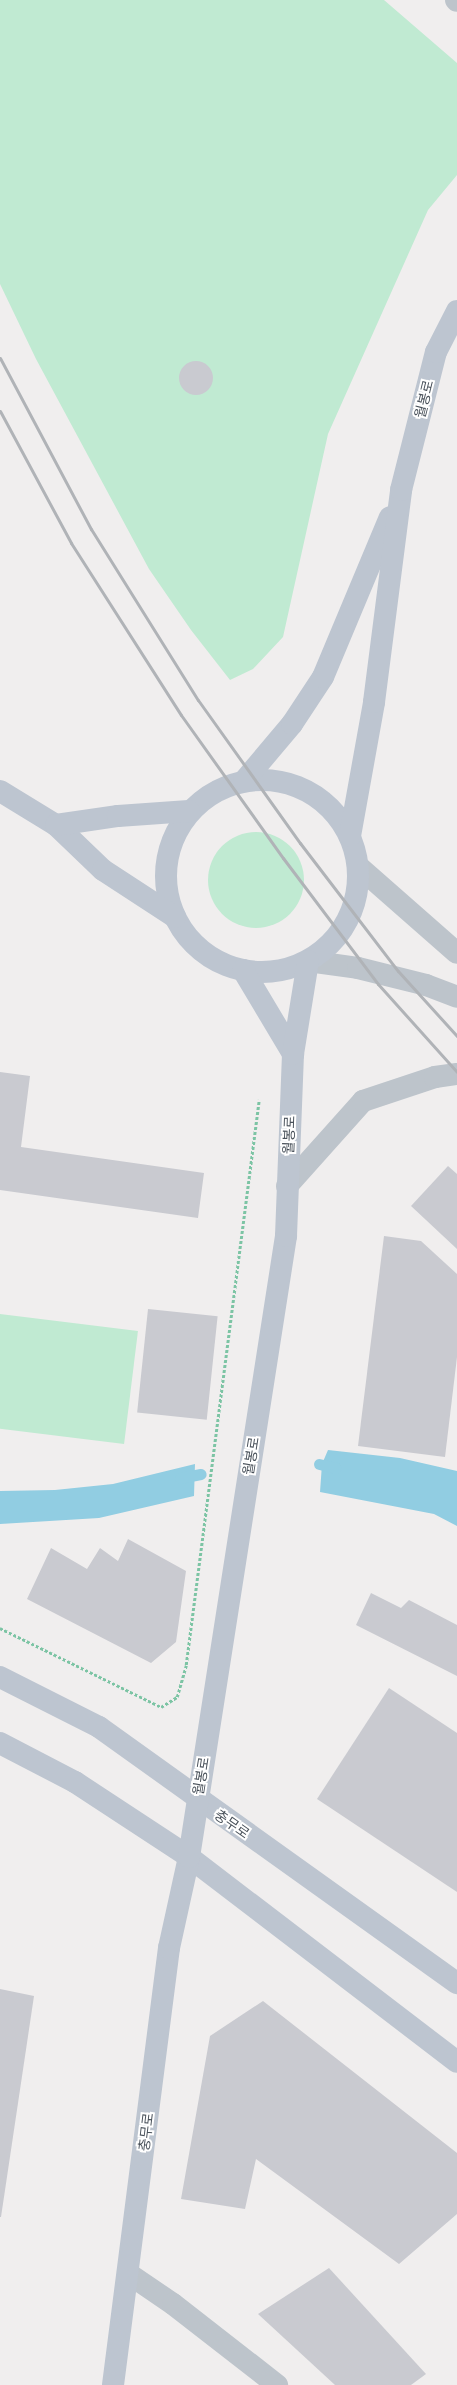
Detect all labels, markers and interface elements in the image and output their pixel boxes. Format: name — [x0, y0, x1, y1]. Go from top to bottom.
street label: 월봉로 — [411, 378, 437, 420]
street label: 월봉로 — [280, 1115, 298, 1155]
street label: 월봉로 — [240, 1436, 262, 1476]
street label: 월봉로 — [190, 1756, 212, 1796]
street label: 충무로 — [211, 1806, 253, 1842]
street label: 충무로 — [135, 2112, 157, 2152]

